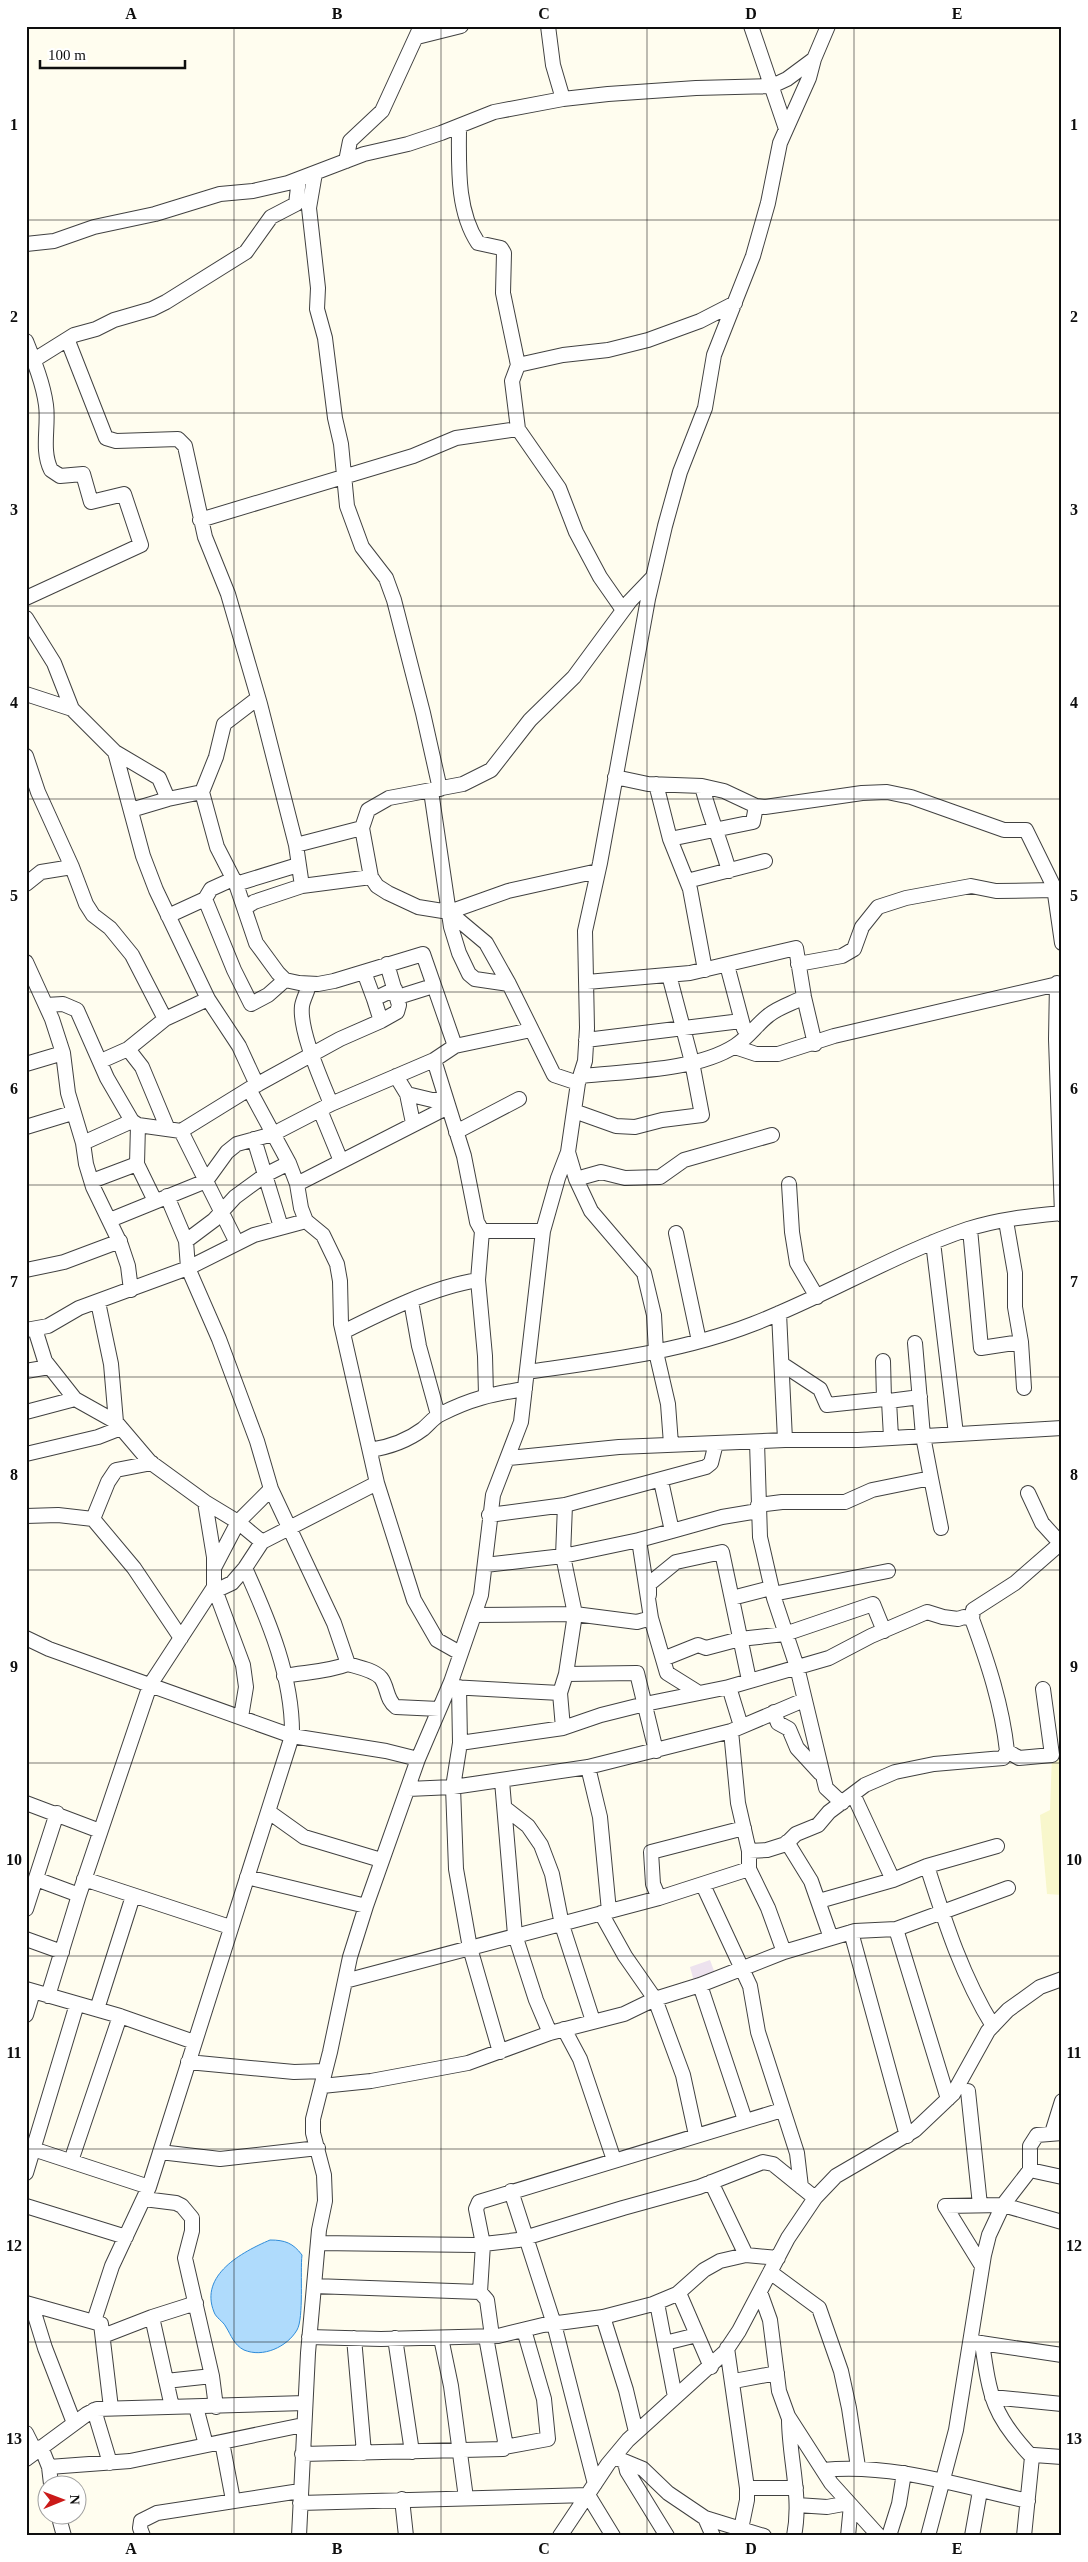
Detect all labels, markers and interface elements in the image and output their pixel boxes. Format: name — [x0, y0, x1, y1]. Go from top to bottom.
text: A — [125, 5, 137, 22]
text: B — [332, 5, 343, 22]
text: C — [538, 5, 550, 22]
text: D — [745, 5, 757, 22]
text: E — [952, 5, 962, 22]
scale bar — [40, 38, 185, 70]
text: 100 m — [48, 47, 86, 63]
text: 1 — [10, 116, 18, 133]
text: 1 — [1070, 116, 1078, 133]
text: 2 — [10, 308, 18, 325]
text: 2 — [1070, 308, 1078, 325]
text: 3 — [10, 501, 18, 518]
text: 3 — [1070, 501, 1078, 518]
text: 4 — [10, 694, 18, 711]
text: 4 — [1070, 694, 1078, 711]
text: 5 — [10, 887, 18, 904]
text: 5 — [1070, 887, 1078, 904]
text: 6 — [10, 1080, 18, 1097]
text: 6 — [1070, 1080, 1078, 1097]
text: 7 — [10, 1273, 18, 1290]
text: 7 — [1070, 1273, 1078, 1290]
text: 8 — [10, 1466, 18, 1483]
text: 8 — [1070, 1466, 1078, 1483]
text: 9 — [10, 1658, 18, 1675]
text: 9 — [1070, 1658, 1078, 1675]
text: 10 — [6, 1851, 22, 1868]
text: 10 — [1066, 1851, 1082, 1868]
text: 11 — [6, 2044, 22, 2061]
text: 11 — [1066, 2044, 1082, 2061]
text: 12 — [6, 2237, 22, 2254]
text: 12 — [1066, 2237, 1082, 2254]
text: 13 — [6, 2430, 22, 2447]
text: 13 — [1066, 2430, 1082, 2447]
north arrow — [38, 2474, 88, 2524]
text: N — [67, 2495, 82, 2505]
text: A — [125, 2540, 137, 2557]
text: B — [332, 2540, 343, 2557]
text: C — [538, 2540, 550, 2557]
text: D — [745, 2540, 757, 2557]
text: E — [952, 2540, 962, 2557]

